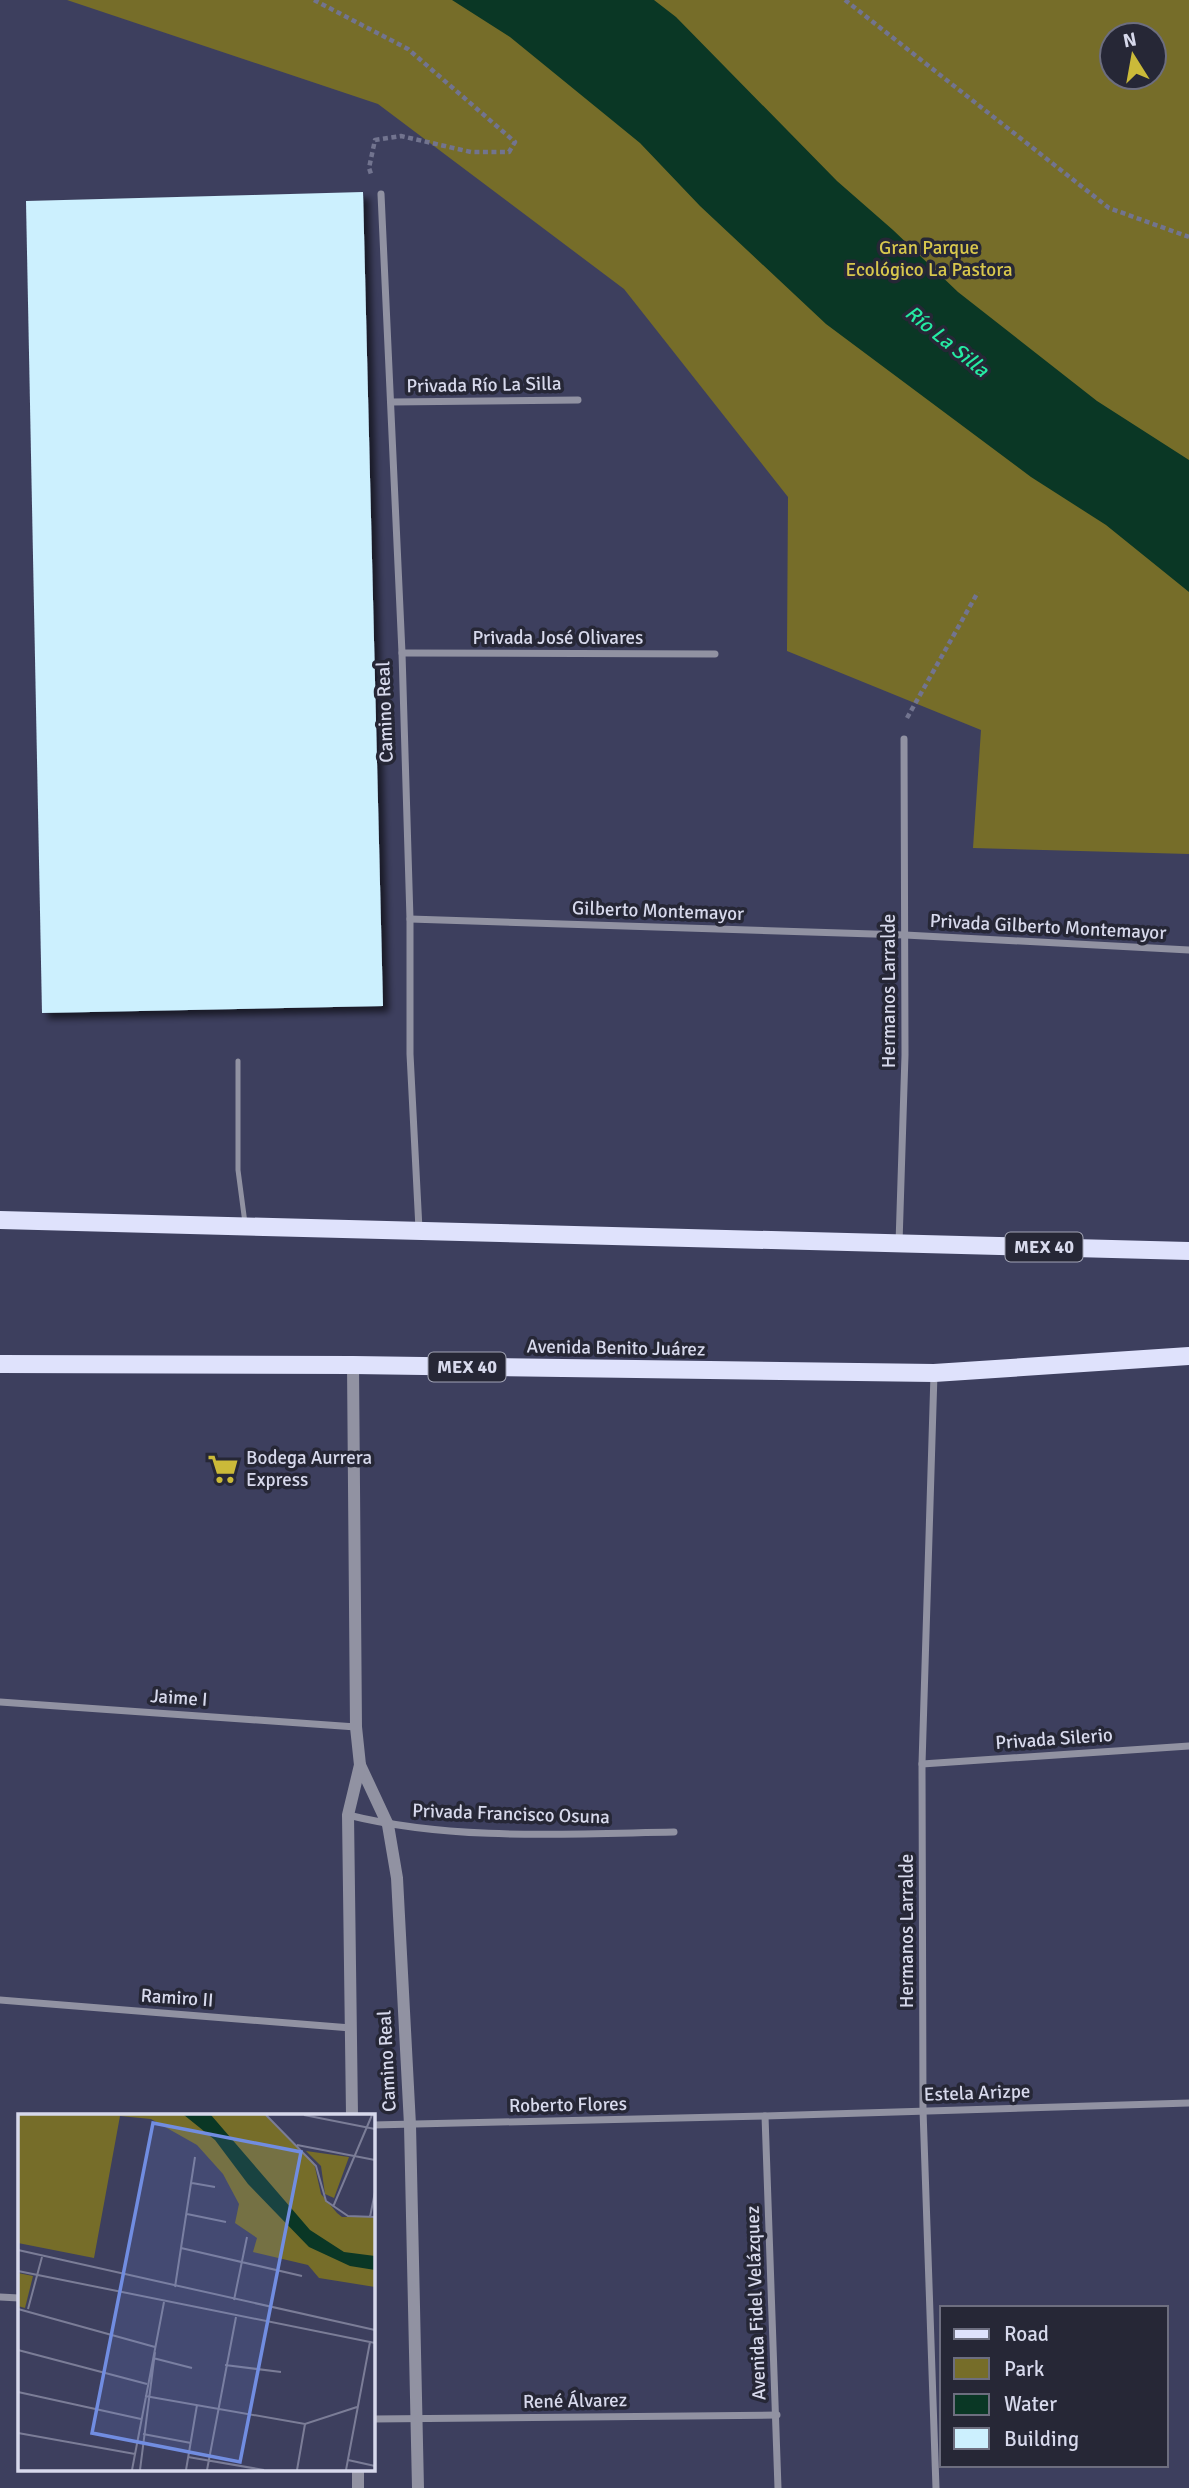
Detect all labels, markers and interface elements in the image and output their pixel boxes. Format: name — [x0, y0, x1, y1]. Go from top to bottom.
north arrow — [1098, 21, 1168, 91]
text: N — [1121, 27, 1139, 53]
park label: Gran Parque Ecológico La Pastora — [845, 236, 1013, 282]
water label: Río La Silla — [900, 299, 995, 383]
street label: Privada Río La Silla — [406, 372, 562, 398]
street label: Privada José Olivares — [473, 626, 643, 650]
street label: Camino Real — [371, 661, 399, 763]
street label: Gilberto Montemayor — [572, 896, 744, 926]
street label: Privada Gilberto Montemayor — [929, 909, 1167, 945]
street label: Hermanos Larralde — [877, 914, 901, 1068]
road number: MEX 40 — [1006, 1232, 1082, 1262]
street label: Avenida Benito Juárez — [526, 1334, 706, 1362]
road number: MEX 40 — [428, 1352, 505, 1382]
place label: Bodega Aurrera Express — [246, 1446, 372, 1492]
supermarket icon: Bodega Aurrera Express — [206, 1452, 240, 1486]
street label: Jaime I — [150, 1684, 208, 1712]
street label: Privada Silerio — [994, 1723, 1114, 1755]
street label: Privada Francisco Osuna — [412, 1799, 610, 1829]
street label: Hermanos Larralde — [895, 1854, 919, 2008]
street label: Ramiro II — [140, 1983, 214, 2013]
street label: Camino Real — [372, 2010, 402, 2112]
street label: Estela Arizpe — [923, 2079, 1031, 2107]
street label: Roberto Flores — [509, 2092, 627, 2118]
inset map — [18, 2114, 374, 2470]
street label: Avenida Fidel Velázquez — [741, 2205, 771, 2401]
legend — [940, 2306, 1168, 2467]
text: Road — [1004, 2321, 1049, 2347]
text: Park — [1004, 2356, 1045, 2382]
street label: René Álvarez — [523, 2388, 627, 2414]
text: Water — [1004, 2391, 1057, 2417]
text: Building — [1004, 2426, 1079, 2452]

